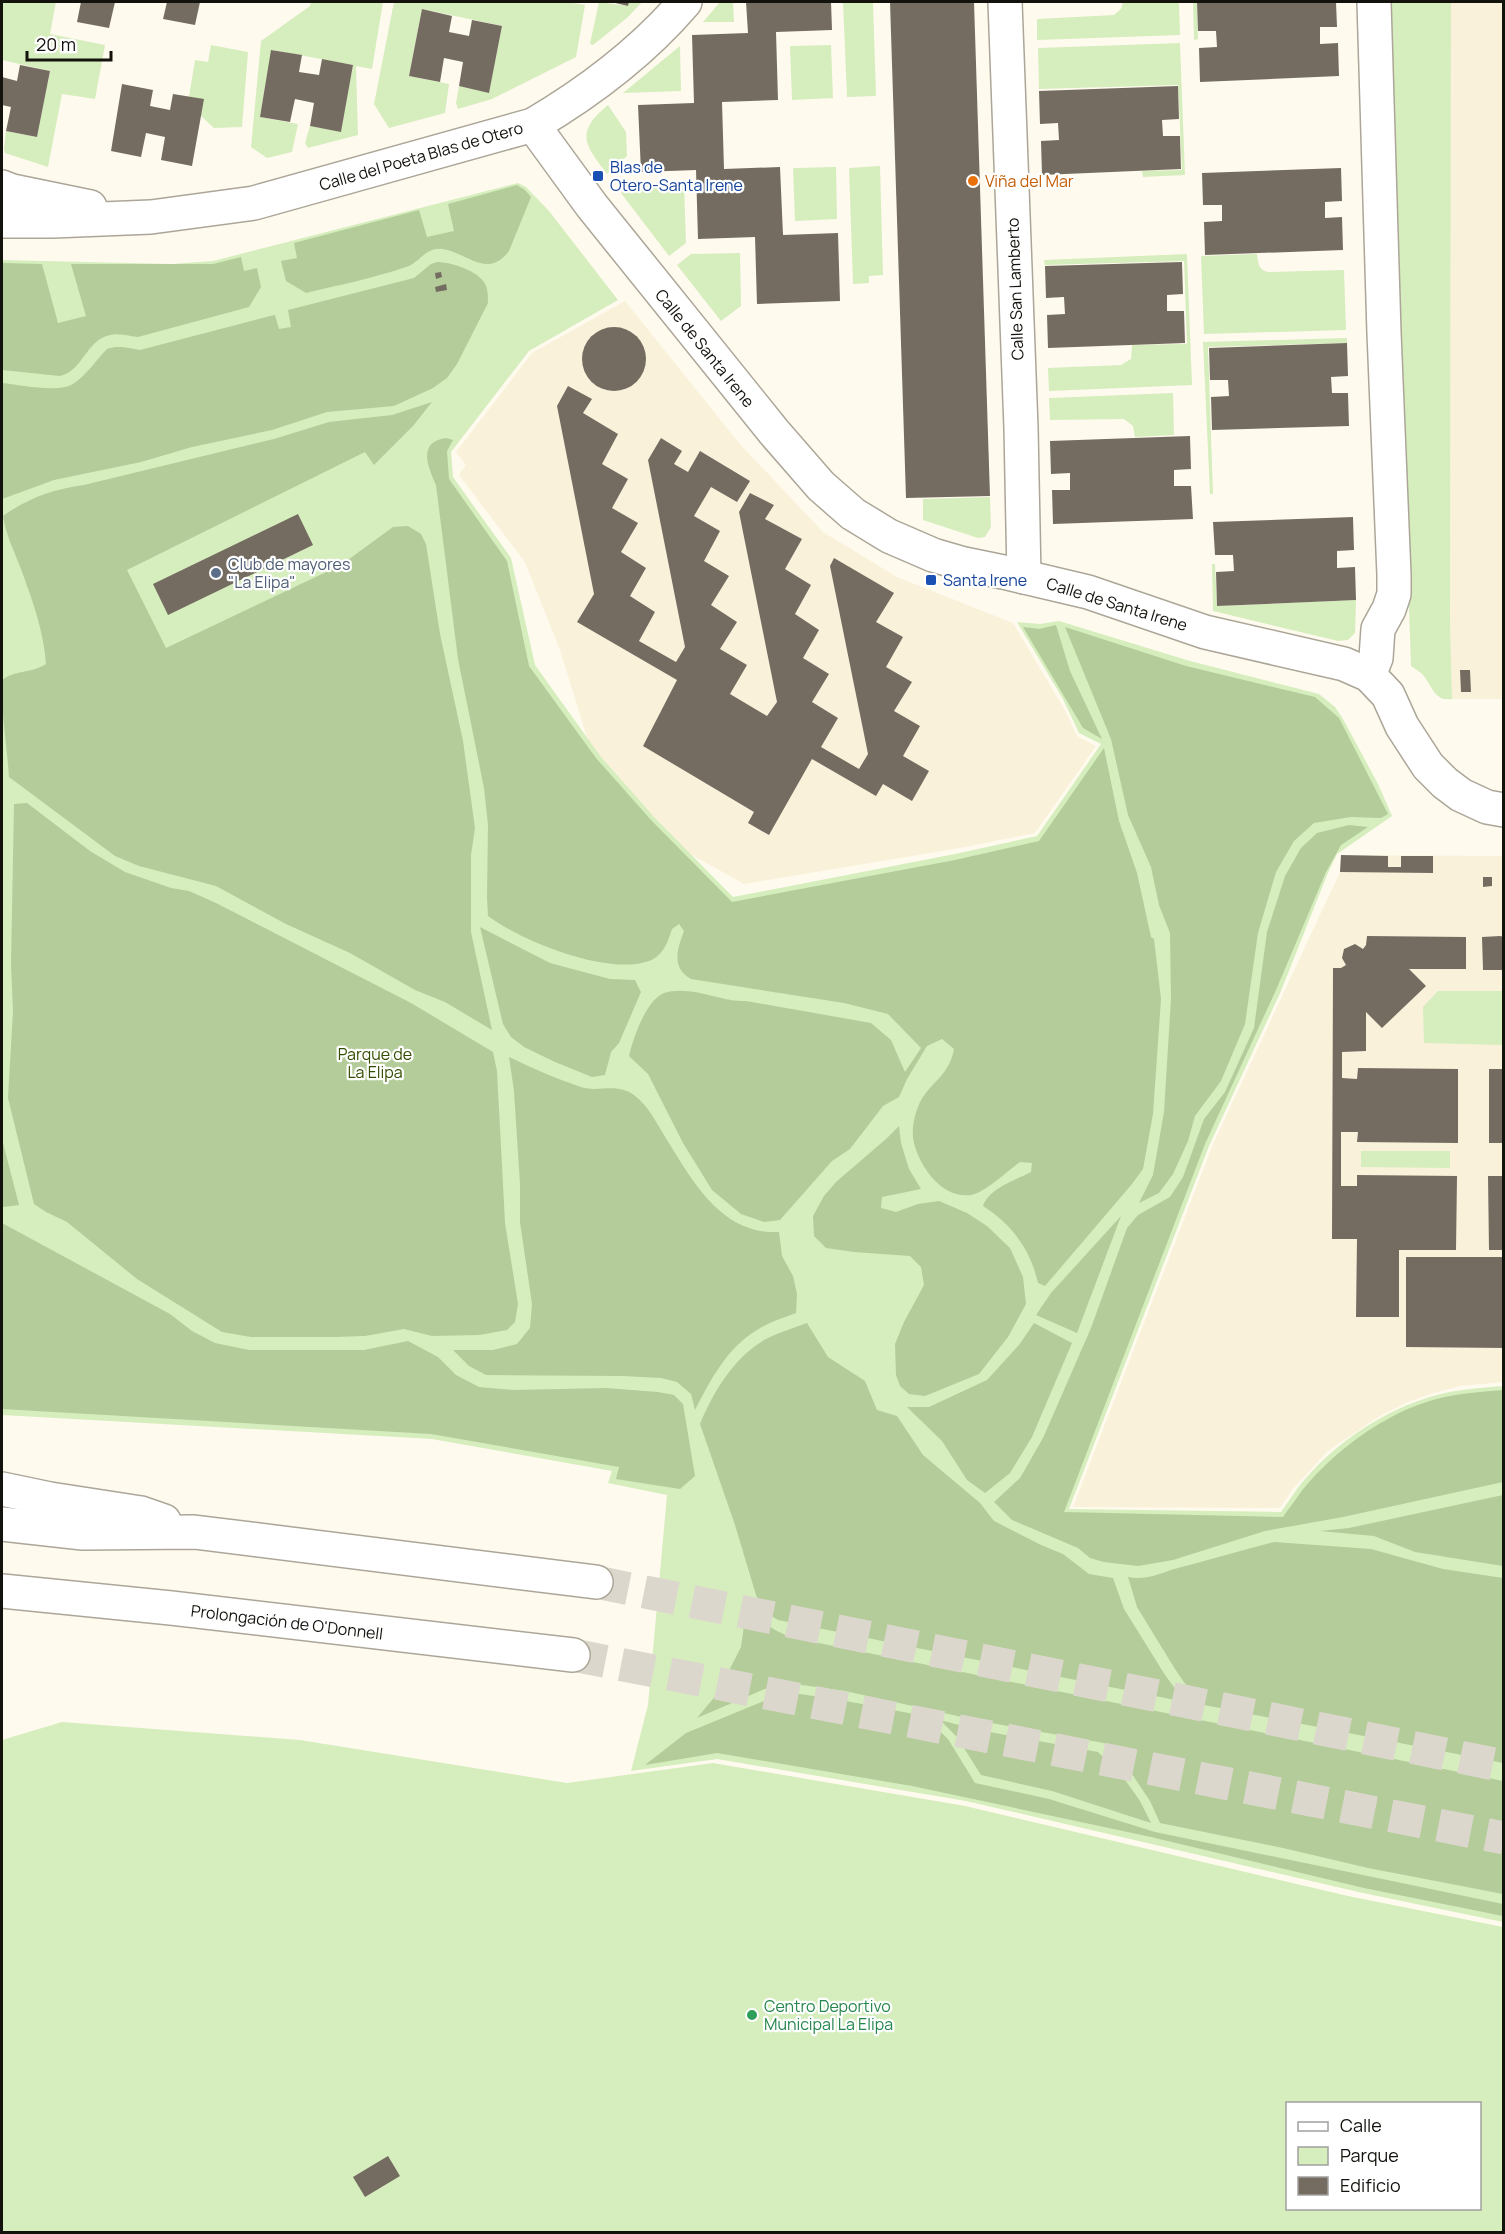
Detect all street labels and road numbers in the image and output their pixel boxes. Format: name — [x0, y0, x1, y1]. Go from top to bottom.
street label: Calle del Poeta Blas de Otero — [316, 116, 526, 196]
street label: Calle San Lamberto — [1002, 217, 1028, 361]
street label: Calle de Santa Irene — [650, 284, 760, 412]
street label: Calle de Santa Irene — [1044, 572, 1190, 636]
street label: Prolongación de O'Donnell — [190, 1599, 384, 1645]

